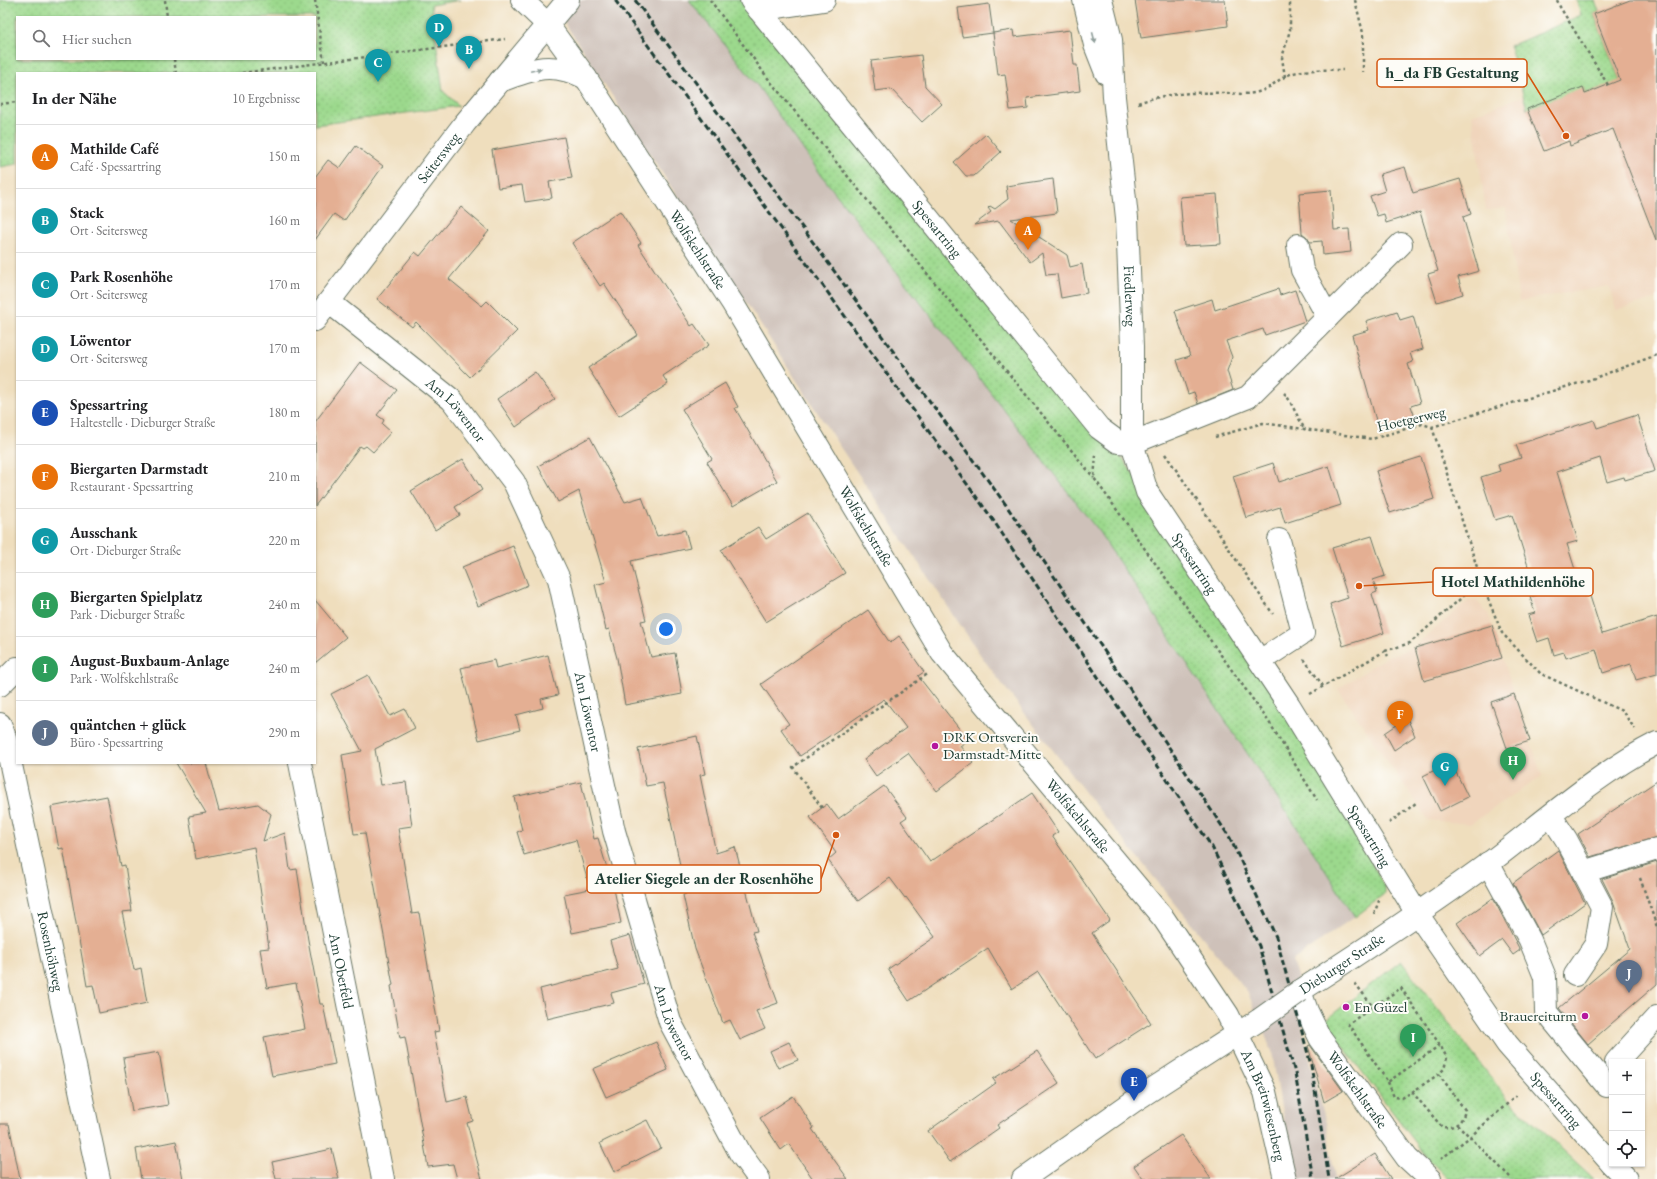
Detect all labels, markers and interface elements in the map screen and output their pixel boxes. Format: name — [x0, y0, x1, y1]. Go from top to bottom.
pin: D — [426, 14, 452, 47]
search box — [16, 16, 316, 60]
icon: search — [30, 27, 52, 49]
text: Hier suchen — [62, 29, 132, 48]
one-way arrow — [1091, 32, 1097, 44]
pin: B — [456, 36, 482, 69]
pin: C — [365, 49, 391, 82]
callout: h_da FB Gestaltung — [1377, 59, 1527, 87]
text: h_da FB Gestaltung — [1385, 62, 1520, 83]
one-way arrow — [530, 66, 542, 72]
text: In der Nähe — [32, 87, 117, 109]
text: 10 Ergebnisse — [232, 90, 300, 107]
street label: Seitersweg — [413, 128, 464, 187]
text: Mathilde Café — [70, 139, 159, 158]
text: A — [40, 148, 50, 165]
text: 150 m — [269, 148, 300, 165]
text: Café · Spessartring — [70, 158, 161, 175]
street label: Spessartring — [908, 196, 967, 262]
text: Stack — [70, 203, 104, 222]
street label: Wolfskehlstraße — [665, 206, 731, 293]
text: B — [41, 212, 49, 229]
text: 160 m — [269, 212, 300, 229]
pin: A — [1015, 217, 1041, 250]
text: Ort · Seitersweg — [70, 222, 147, 239]
street label: Fiedlerweg — [1120, 265, 1141, 327]
text: Park Rosenhöhe — [70, 267, 173, 286]
text: C — [40, 276, 50, 293]
text: 170 m — [269, 276, 300, 293]
text: Ort · Seitersweg — [70, 286, 147, 303]
text: Löwentor — [70, 331, 131, 350]
text: D — [40, 340, 50, 357]
text: 170 m — [269, 340, 300, 357]
text: Ort · Seitersweg — [70, 350, 147, 367]
street label: Am Löwentor — [421, 372, 491, 446]
text: Spessartring — [70, 395, 148, 414]
street label: Hoetgerweg — [1375, 401, 1447, 436]
text: E — [41, 404, 49, 421]
text: 180 m — [269, 404, 300, 421]
text: Haltestelle · Dieburger Straße — [70, 414, 215, 431]
text: Biergarten Darmstadt — [70, 459, 208, 478]
text: F — [41, 468, 49, 485]
text: 210 m — [269, 468, 300, 485]
text: Restaurant · Spessartring — [70, 478, 193, 495]
street label: Wolfskehlstraße — [835, 482, 898, 570]
text: Ausschank — [70, 523, 137, 542]
street label: Spessartring — [1168, 529, 1222, 597]
text: G — [40, 532, 50, 549]
text: 220 m — [269, 532, 300, 549]
text: Ort · Dieburger Straße — [70, 542, 181, 559]
callout: Hotel Mathildenhöhe — [1433, 568, 1593, 596]
text: Hotel Mathildenhöhe — [1441, 571, 1585, 592]
text: Biergarten Spielplatz — [70, 587, 202, 606]
text: H — [40, 596, 50, 613]
text: 240 m — [269, 596, 300, 613]
text: Park · Dieburger Straße — [70, 606, 185, 623]
your location — [656, 619, 676, 639]
text: August-Buxbaum-Anlage — [70, 651, 229, 670]
text: I — [43, 660, 47, 677]
text: 240 m — [269, 660, 300, 677]
street label: Am Löwentor — [570, 669, 607, 754]
text: Park · Wolfskehlstraße — [70, 670, 179, 687]
pin: F — [1387, 701, 1413, 734]
text: quäntchen + glück — [70, 715, 186, 734]
text: J — [43, 724, 47, 741]
text: 290 m — [269, 724, 300, 741]
place label: DRK Ortsverein Darmstadt-Mitte — [943, 727, 1042, 763]
text: Büro · Spessartring — [70, 734, 163, 751]
marker: DRK Ortsverein Darmstadt-Mitte — [930, 741, 940, 751]
pin: H — [1500, 747, 1526, 780]
pin: G — [1432, 753, 1458, 786]
street label: Wolfskehlstraße — [1042, 775, 1115, 857]
street label: Spessartring — [1344, 801, 1396, 871]
callout: Atelier Siegele an der Rosenhöhe — [587, 865, 821, 893]
text: Atelier Siegele an der Rosenhöhe — [594, 868, 814, 889]
street label: Rosenhöhweg — [33, 909, 69, 993]
street label: Dieburger Straße — [1295, 928, 1388, 998]
street label: Am Oberfeld — [325, 930, 359, 1011]
pin: J — [1616, 960, 1642, 993]
street label: Am Löwentor — [650, 981, 699, 1064]
place label: En Güzel — [1354, 997, 1408, 1016]
marker: En Güzel — [1341, 1002, 1351, 1012]
place label: Brauereiturm — [1500, 1006, 1577, 1025]
marker: Brauereiturm — [1580, 1011, 1590, 1021]
pin: I — [1400, 1024, 1426, 1057]
street label: Am Breitwiesenberg — [1236, 1045, 1291, 1163]
street label: Wolfskehlstraße — [1323, 1047, 1392, 1132]
map controls — [1609, 1059, 1645, 1167]
button: + — [1609, 1059, 1645, 1095]
street label: Spessartring — [1526, 1067, 1587, 1132]
pin: E — [1121, 1068, 1147, 1101]
button: − — [1609, 1095, 1645, 1131]
button: locate — [1609, 1131, 1645, 1167]

